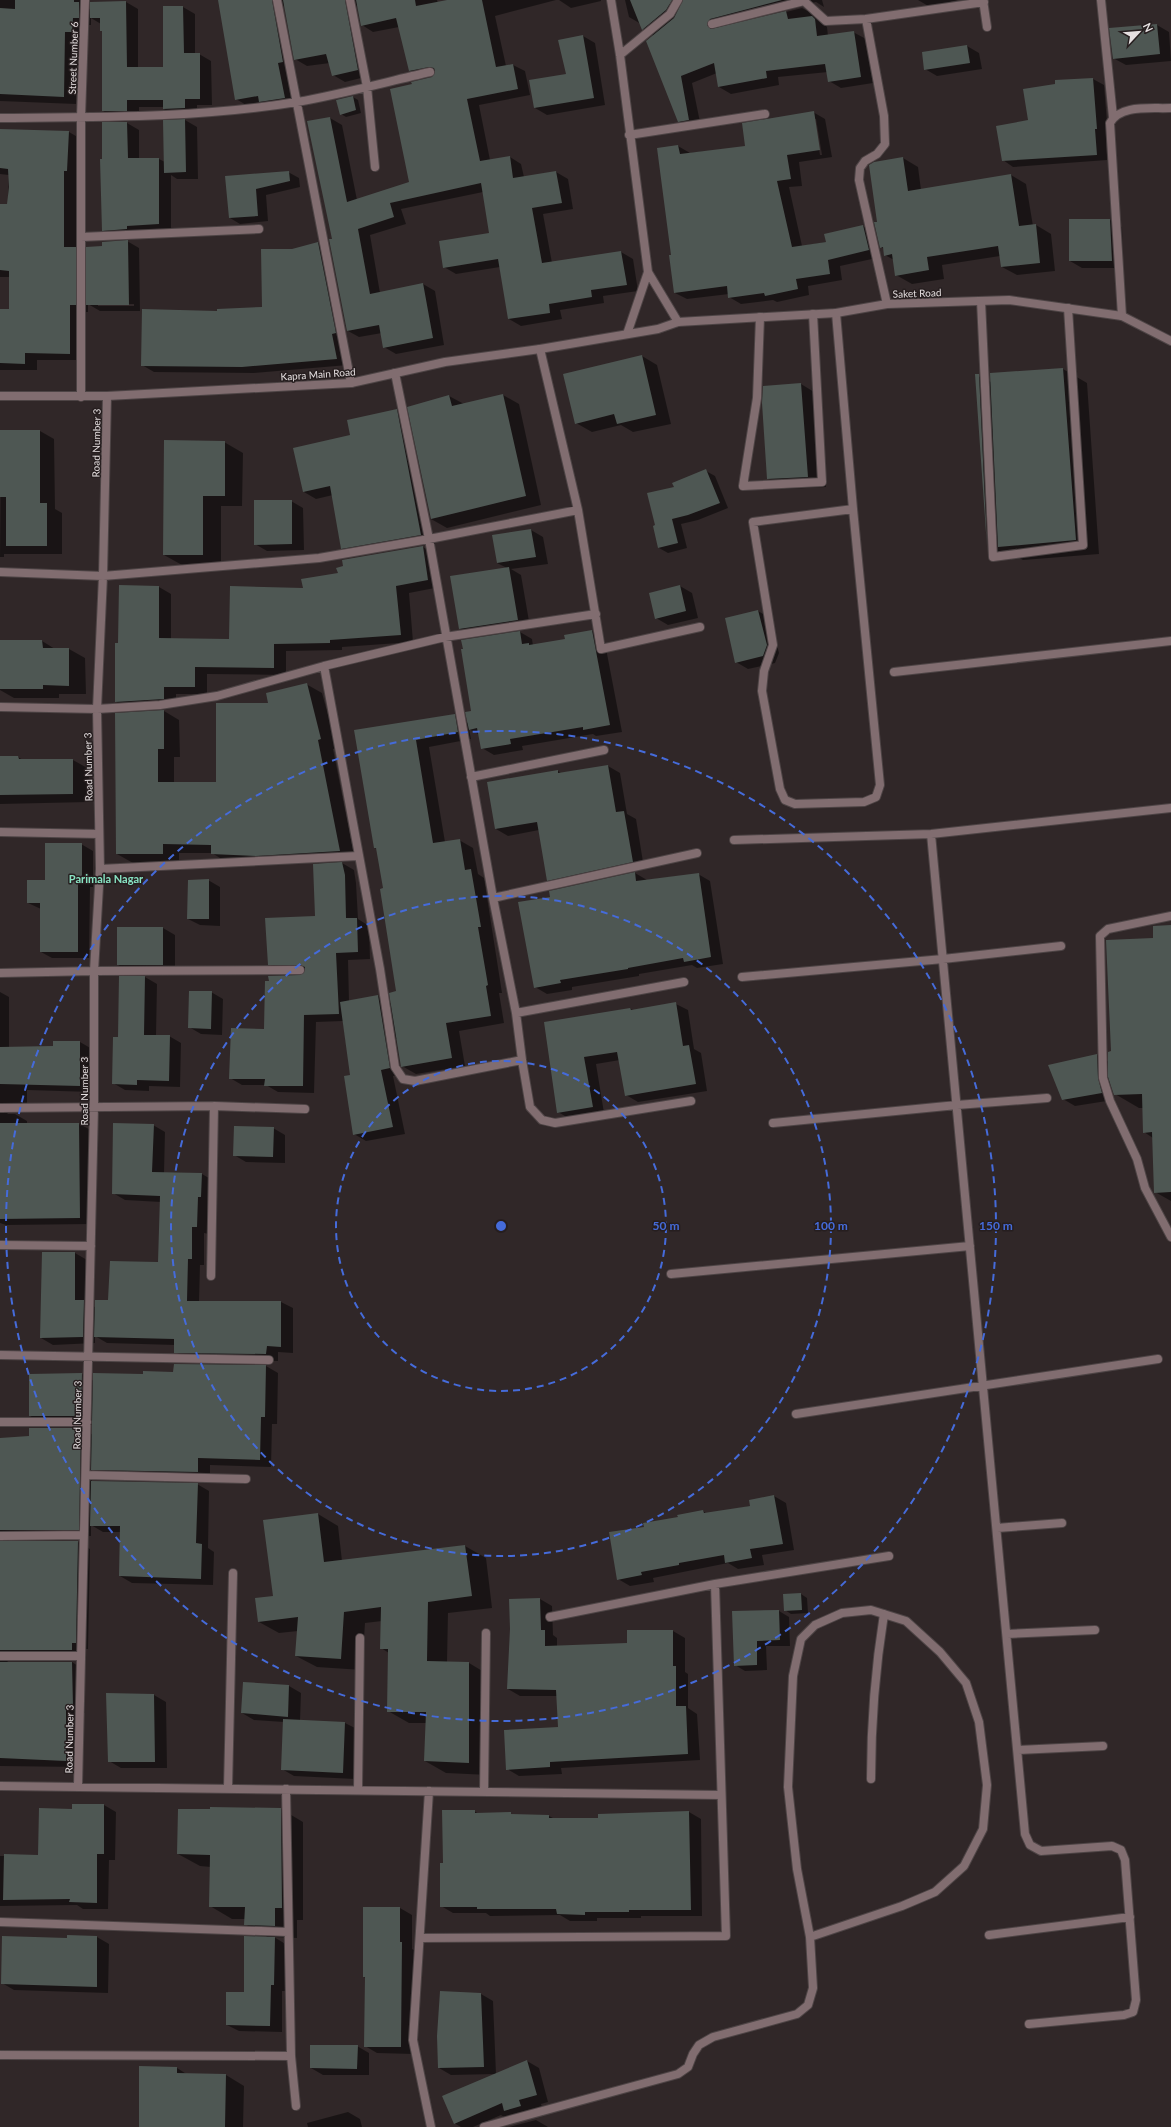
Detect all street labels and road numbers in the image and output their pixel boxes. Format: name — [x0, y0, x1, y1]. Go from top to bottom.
street label: Street Number 6 — [66, 21, 80, 95]
street label: Saket Road — [892, 286, 942, 300]
street label: Kapra Main Road — [280, 365, 356, 383]
street label: Road Number 3 — [89, 408, 103, 477]
street label: Road Number 3 — [81, 732, 95, 801]
street label: Road Number 3 — [78, 1056, 90, 1125]
street label: Road Number 3 — [70, 1380, 84, 1449]
street label: Road Number 3 — [62, 1704, 76, 1773]

